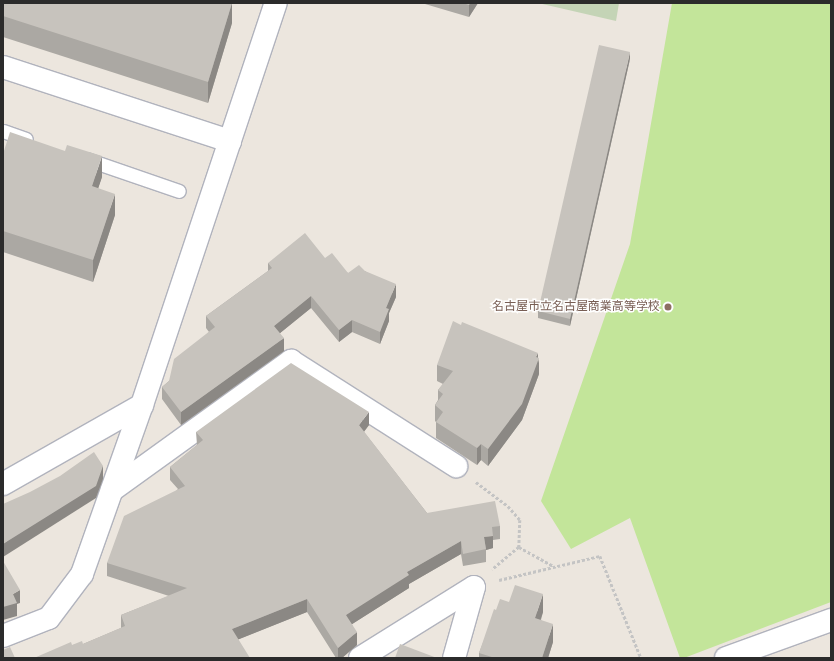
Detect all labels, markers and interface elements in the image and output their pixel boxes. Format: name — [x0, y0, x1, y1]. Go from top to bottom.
place label: 名古屋市立名古屋商業高等学校 — [492, 300, 660, 314]
marker: 名古屋市立名古屋商業高等学校 — [663, 302, 673, 312]

